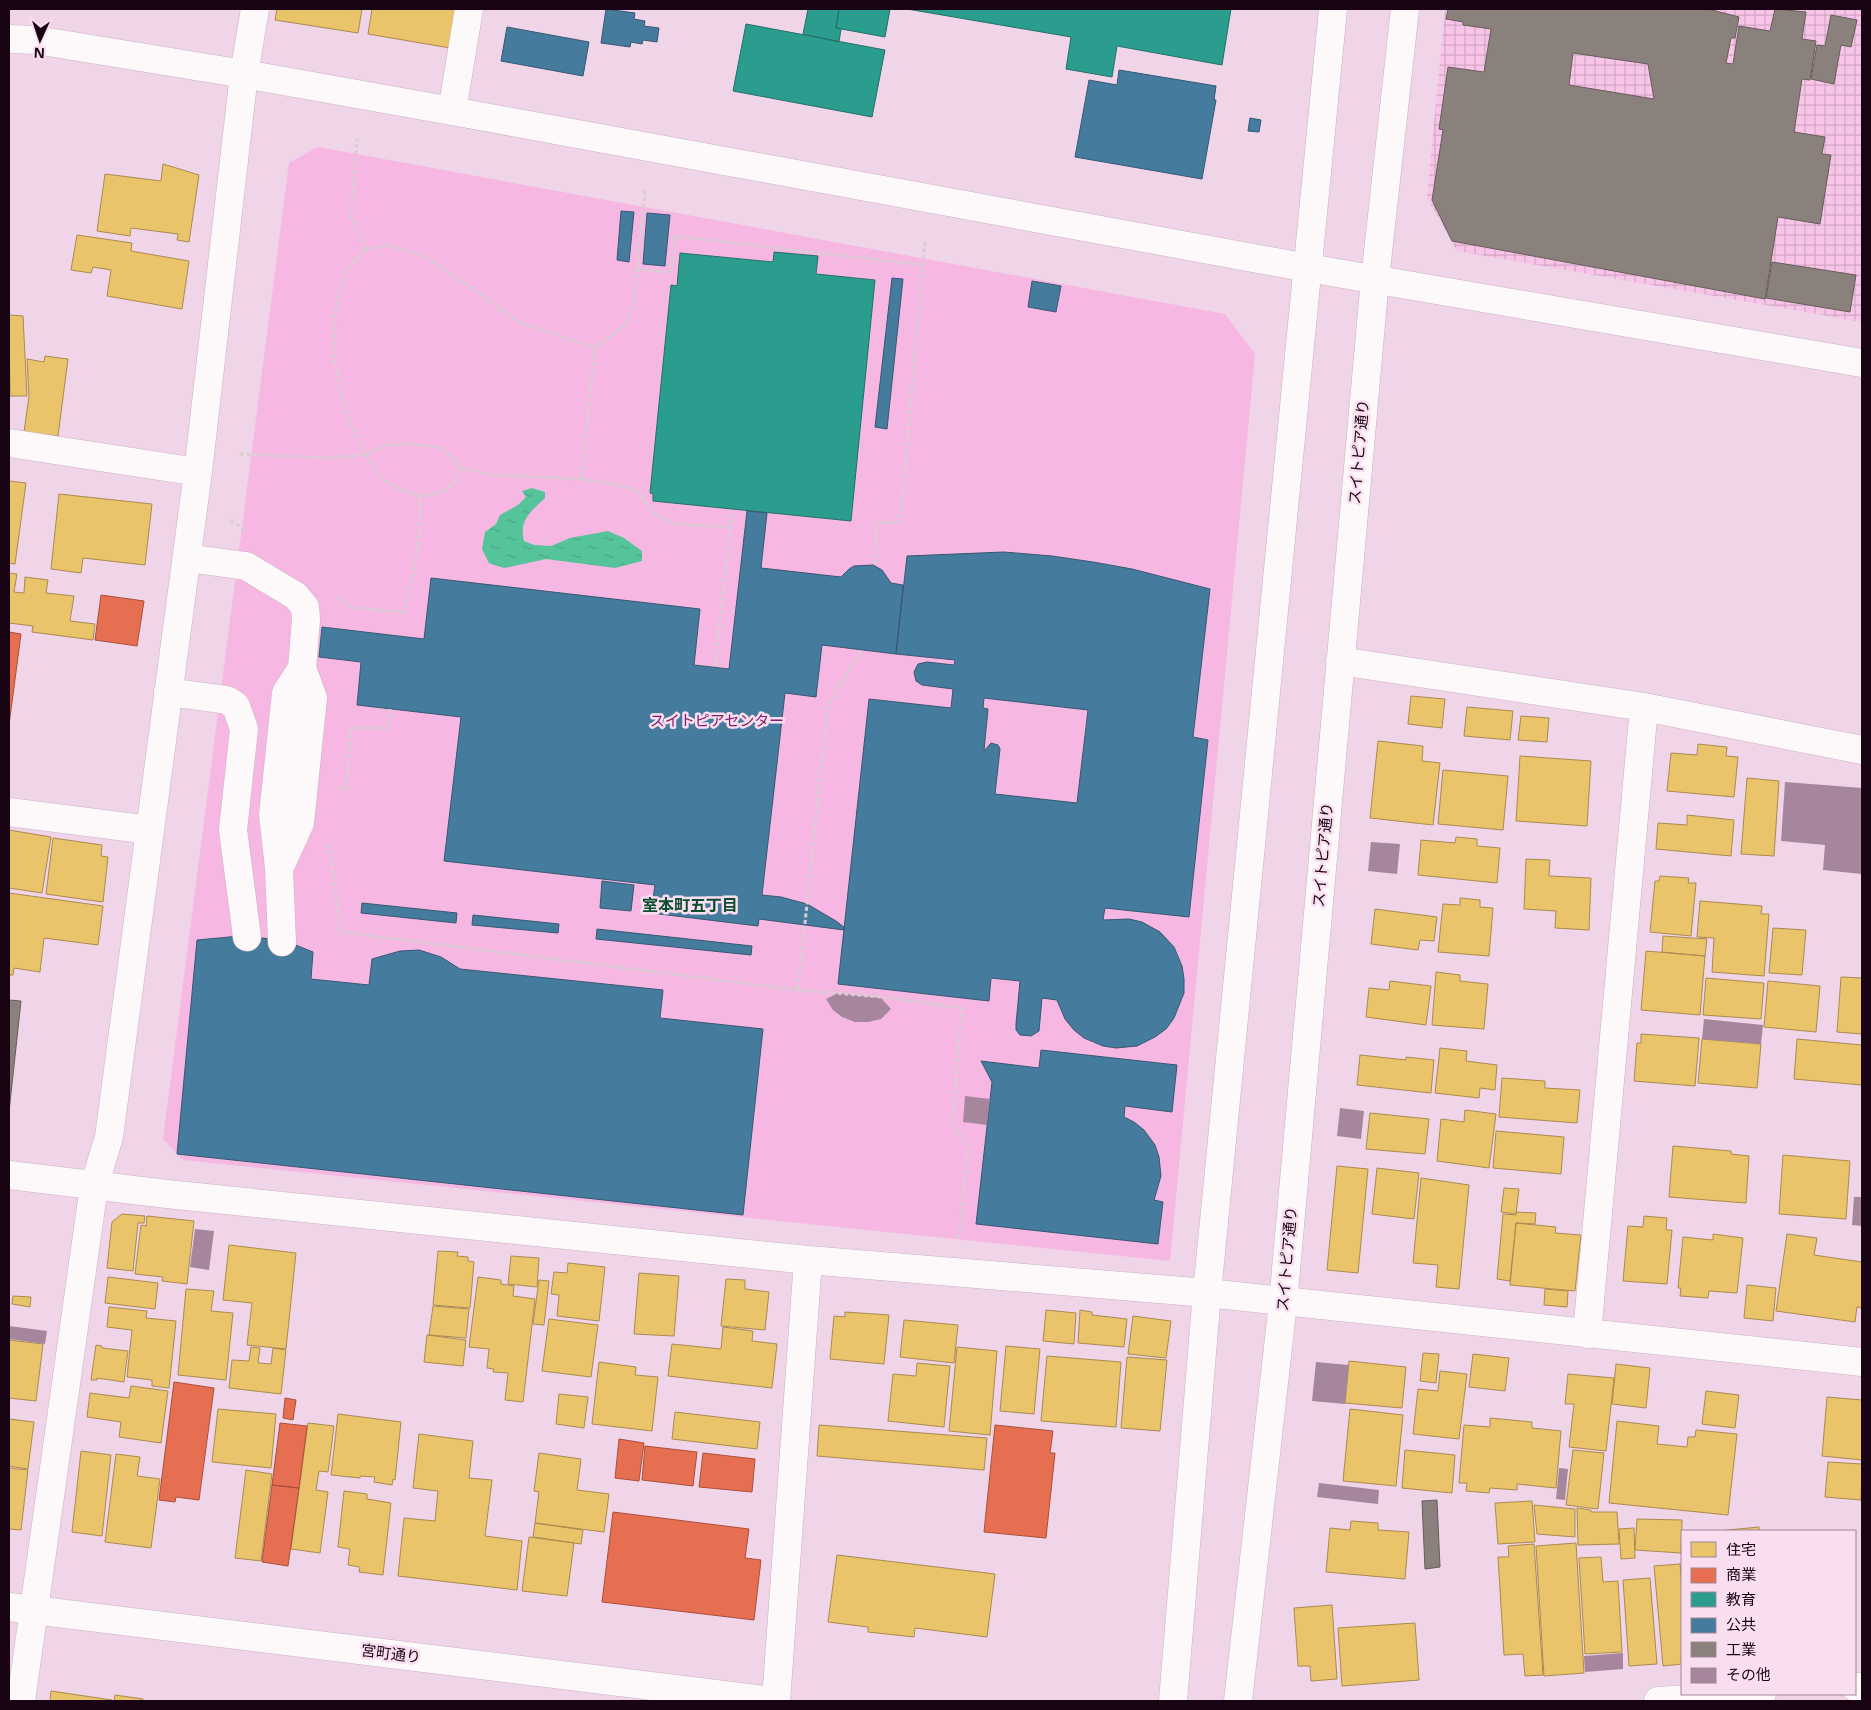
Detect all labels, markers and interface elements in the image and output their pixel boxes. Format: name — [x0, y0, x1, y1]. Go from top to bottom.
north arrow — [15, 15, 65, 65]
text: N — [33, 44, 45, 63]
street label: スイトピア通り — [1343, 399, 1373, 505]
park label: スイトピアセンター — [650, 710, 784, 730]
street label: スイトピア通り — [1307, 802, 1337, 908]
district label: 室本町五丁目 — [642, 894, 738, 916]
street label: スイトピア通り — [1271, 1206, 1301, 1312]
legend — [1681, 1530, 1856, 1695]
text: 住宅 — [1726, 1539, 1756, 1559]
text: 商業 — [1726, 1564, 1756, 1584]
text: 教育 — [1726, 1589, 1756, 1609]
text: 公共 — [1726, 1614, 1756, 1634]
street label: 宮町通り — [360, 1639, 422, 1667]
text: 工業 — [1726, 1639, 1756, 1659]
text: その他 — [1726, 1664, 1771, 1684]

